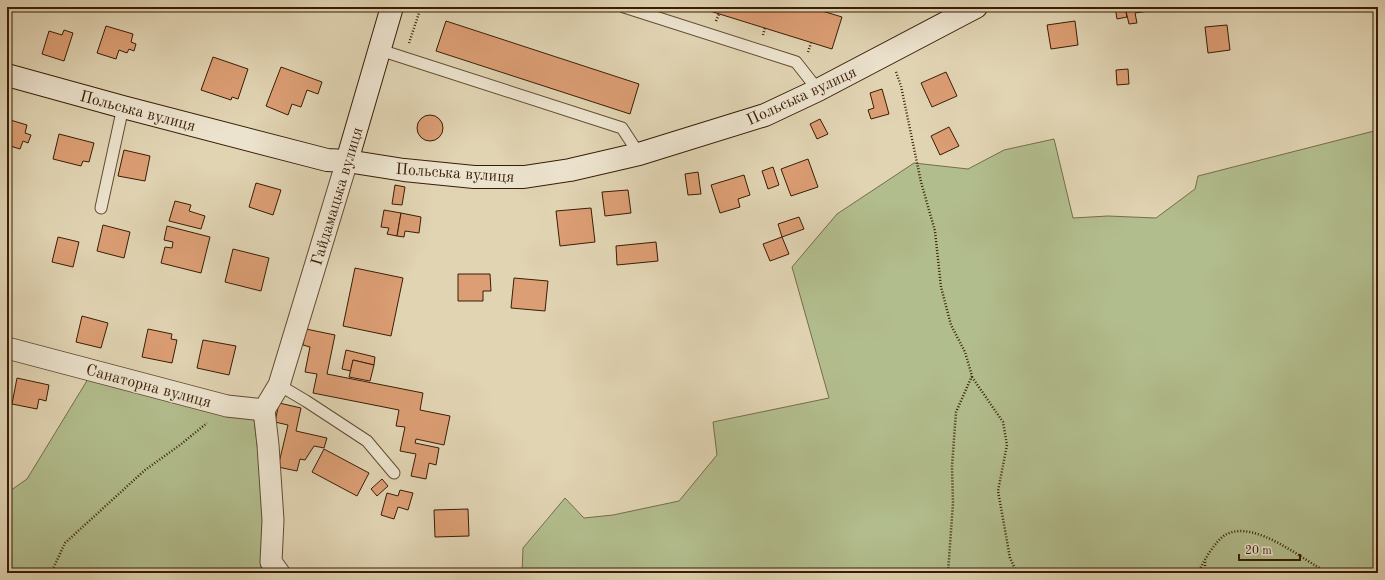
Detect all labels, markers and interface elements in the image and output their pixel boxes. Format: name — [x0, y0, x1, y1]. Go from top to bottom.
street label: Польська вулиця — [744, 64, 859, 129]
street label: Польська вулиця — [78, 89, 197, 135]
street label: Гайдамацька вулиця — [309, 126, 367, 268]
street label: Польська вулиця — [395, 162, 515, 186]
street label: Санаторна вулиця — [84, 362, 213, 411]
scale bar — [1239, 536, 1300, 562]
text: 20 m — [1245, 545, 1272, 557]

